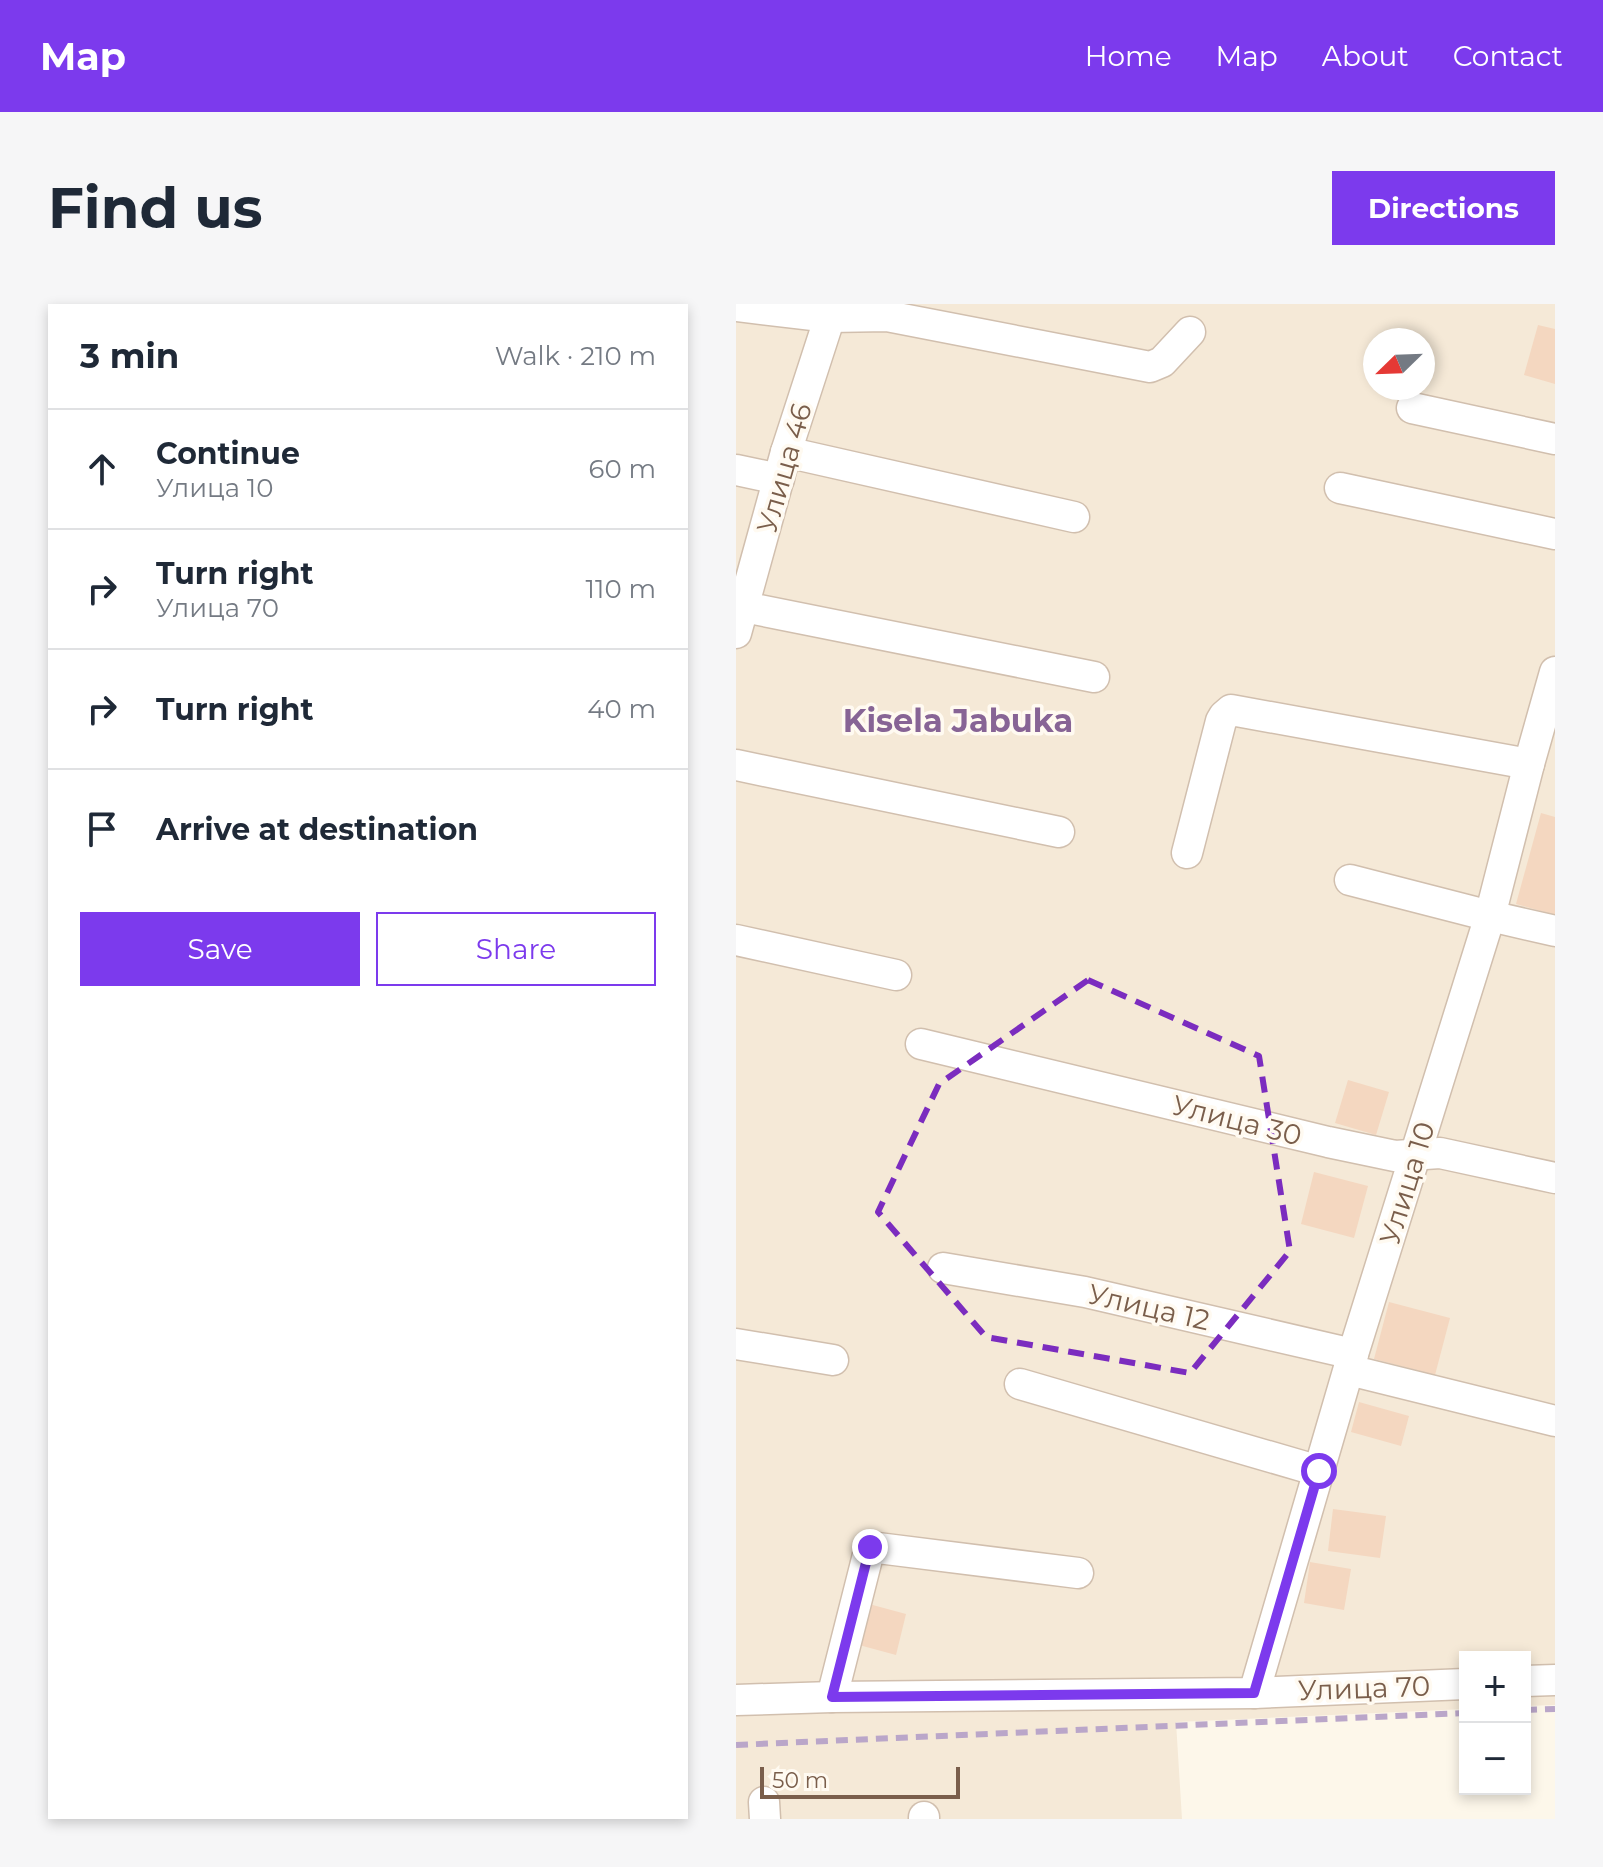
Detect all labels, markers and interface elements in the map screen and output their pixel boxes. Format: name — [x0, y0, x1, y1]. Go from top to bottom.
text: Map — [40, 33, 126, 80]
text: Home — [1085, 39, 1172, 73]
text: Map — [1216, 39, 1278, 73]
text: About — [1322, 39, 1409, 73]
text: Contact — [1453, 39, 1563, 73]
button: Directions — [1332, 171, 1555, 245]
text: Find us — [48, 174, 262, 242]
north arrow — [1363, 328, 1435, 400]
text: 3 min — [80, 335, 179, 377]
text: Walk · 210 m — [495, 340, 656, 372]
street label: Улица 46 — [749, 399, 819, 537]
text: Continue — [156, 435, 300, 472]
icon: ahead — [80, 447, 124, 491]
text: 60 m — [589, 453, 656, 485]
text: Улица 10 — [156, 472, 273, 504]
text: Turn right — [156, 555, 313, 592]
icon: right — [80, 567, 124, 611]
text: 110 m — [586, 573, 656, 605]
text: Улица 70 — [156, 592, 279, 624]
icon: right — [80, 687, 124, 731]
text: Turn right — [156, 691, 313, 728]
text: 40 m — [587, 693, 656, 725]
district label: Kisela Jabuka — [843, 701, 1073, 740]
icon: arrive — [80, 807, 124, 851]
text: Arrive at destination — [156, 811, 478, 848]
button: Save — [80, 912, 360, 986]
button: Share — [376, 912, 656, 986]
street label: Улица 30 — [1169, 1088, 1305, 1152]
street label: Улица 10 — [1372, 1118, 1442, 1248]
street label: Улица 12 — [1085, 1277, 1213, 1337]
route start — [1301, 1453, 1337, 1489]
route end — [852, 1529, 888, 1565]
map controls — [1459, 1651, 1531, 1795]
button: + — [1459, 1651, 1531, 1723]
street label: Улица 70 — [1297, 1669, 1431, 1707]
button: − — [1459, 1723, 1531, 1795]
scale bar — [760, 1763, 960, 1799]
text: 50 m — [772, 1767, 828, 1794]

